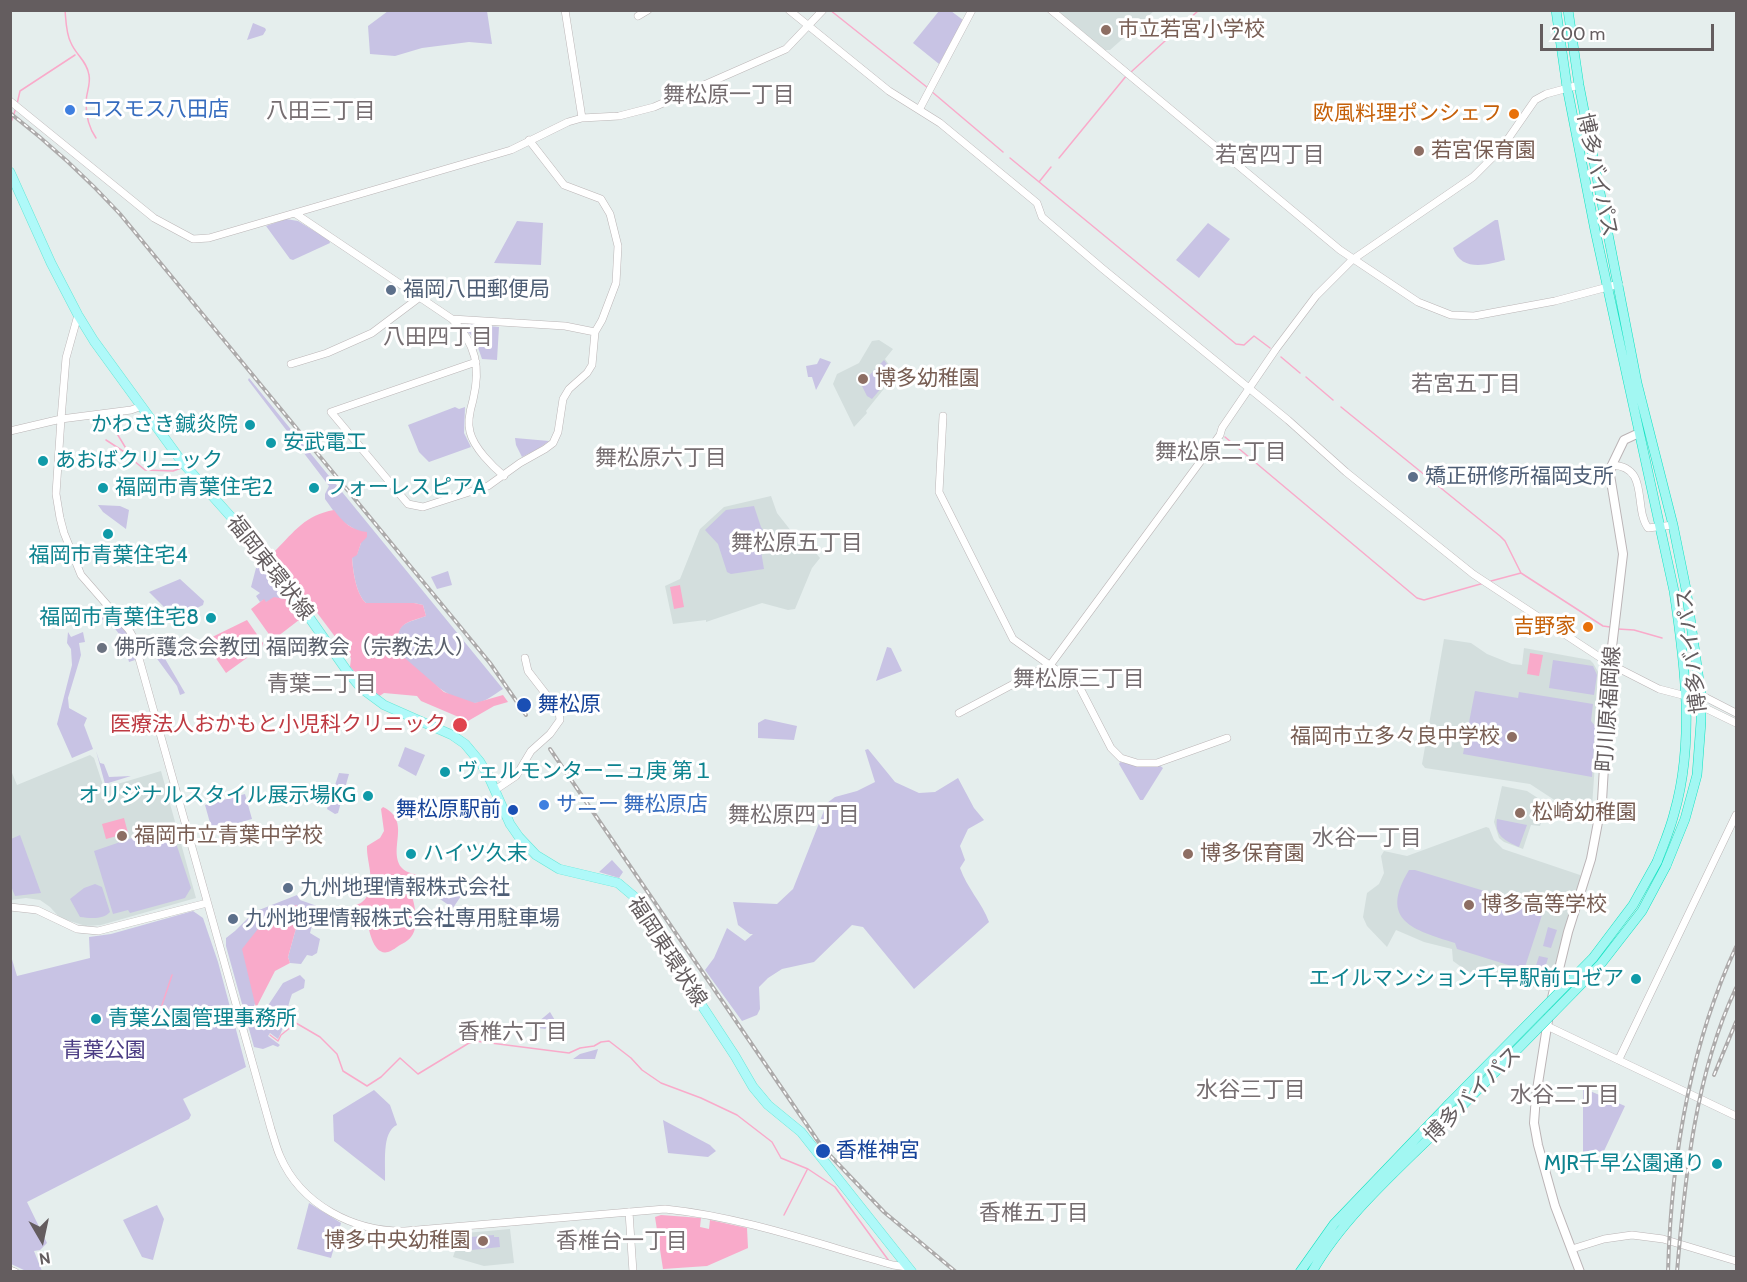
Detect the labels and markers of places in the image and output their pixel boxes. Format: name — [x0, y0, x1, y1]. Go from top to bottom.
place label: 市立若宮小学校 — [1118, 17, 1265, 43]
marker: 市立若宮小学校 — [1099, 23, 1113, 37]
place label: コスモス八田店 — [82, 97, 229, 123]
place label: 欧風料理ポンシェフ — [1313, 101, 1502, 127]
marker: コスモス八田店 — [63, 103, 77, 117]
marker: 欧風料理ポンシェフ — [1507, 107, 1521, 121]
place label: 若宮保育園 — [1431, 138, 1536, 164]
marker: 若宮保育園 — [1412, 144, 1426, 158]
place label: 福岡八田郵便局 — [403, 277, 550, 303]
marker: 福岡八田郵便局 — [384, 283, 398, 297]
place label: 博多幼稚園 — [875, 366, 980, 392]
marker: 博多幼稚園 — [856, 372, 870, 386]
place label: かわさき鍼炎院 — [91, 412, 238, 438]
marker: かわさき鍼炎院 — [243, 418, 257, 432]
place label: 安武電工 — [283, 430, 367, 456]
marker: 安武電工 — [264, 436, 278, 450]
place label: あおばクリニック — [55, 448, 223, 474]
marker: あおばクリニック — [36, 454, 50, 468]
place label: 矯正研修所福岡支所 — [1425, 464, 1614, 490]
marker: 矯正研修所福岡支所 — [1406, 470, 1420, 484]
place label: 福岡市青葉住宅2 — [115, 475, 273, 501]
place label: フォーレスピアA — [326, 475, 486, 501]
marker: 福岡市青葉住宅2 — [96, 481, 110, 495]
marker: フォーレスピアA — [307, 481, 321, 495]
marker: 福岡市青葉住宅4 — [101, 527, 115, 541]
place label: 福岡市青葉住宅4 — [28, 543, 188, 569]
place label: 福岡市青葉住宅8 — [39, 605, 199, 631]
marker: 福岡市青葉住宅8 — [204, 611, 218, 625]
place label: 吉野家 — [1513, 614, 1576, 640]
marker: 吉野家 — [1581, 620, 1595, 634]
place label: 佛所護念会教団 福岡教会（宗教法人） — [114, 635, 476, 661]
marker: 佛所護念会教団 福岡教会（宗教法人） — [95, 641, 109, 655]
place label: 舞松原 — [538, 692, 601, 718]
marker: 舞松原 — [515, 696, 533, 714]
place label: 医療法人おかもと小児科クリニック — [110, 712, 446, 738]
marker: 医療法人おかもと小児科クリニック — [451, 716, 469, 734]
place label: 福岡市立多々良中学校 — [1290, 724, 1500, 750]
marker: 福岡市立多々良中学校 — [1505, 730, 1519, 744]
place label: ヴェルモンターニュ庚 第１ — [457, 759, 714, 785]
marker: ヴェルモンターニュ庚 第１ — [438, 765, 452, 779]
place label: オリジナルスタイル展示場KG — [79, 783, 356, 809]
marker: オリジナルスタイル展示場KG — [361, 789, 375, 803]
place label: サニー 舞松原店 — [556, 792, 708, 818]
place label: 舞松原駅前 — [396, 797, 501, 823]
marker: サニー 舞松原店 — [537, 798, 551, 812]
place label: 松崎幼稚園 — [1532, 800, 1637, 826]
marker: 舞松原駅前 — [506, 803, 520, 817]
marker: 松崎幼稚園 — [1513, 806, 1527, 820]
place label: 福岡市立青葉中学校 — [134, 823, 323, 849]
marker: 福岡市立青葉中学校 — [115, 829, 129, 843]
place label: ハイツ久末 — [423, 841, 528, 867]
place label: 博多保育園 — [1200, 841, 1305, 867]
marker: ハイツ久末 — [404, 847, 418, 861]
marker: 博多保育園 — [1181, 847, 1195, 861]
place label: 九州地理情報株式会社 — [300, 875, 510, 901]
marker: 九州地理情報株式会社 — [281, 881, 295, 895]
place label: 博多高等学校 — [1481, 892, 1607, 918]
marker: 博多高等学校 — [1462, 898, 1476, 912]
place label: 九州地理情報株式会社専用駐車場 — [245, 906, 560, 932]
marker: 九州地理情報株式会社専用駐車場 — [226, 912, 240, 926]
place label: エイルマンション千早駅前ロゼア — [1309, 966, 1624, 992]
marker: エイルマンション千早駅前ロゼア — [1629, 972, 1643, 986]
place label: 青葉公園管理事務所 — [108, 1006, 297, 1032]
marker: 青葉公園管理事務所 — [89, 1012, 103, 1026]
place label: 香椎神宮 — [836, 1138, 920, 1164]
marker: 香椎神宮 — [814, 1142, 832, 1160]
place label: MJR千早公園通り — [1544, 1151, 1705, 1177]
marker: MJR千早公園通り — [1710, 1157, 1724, 1171]
place label: 博多中央幼稚園 — [324, 1228, 471, 1254]
marker: 博多中央幼稚園 — [476, 1234, 490, 1248]

